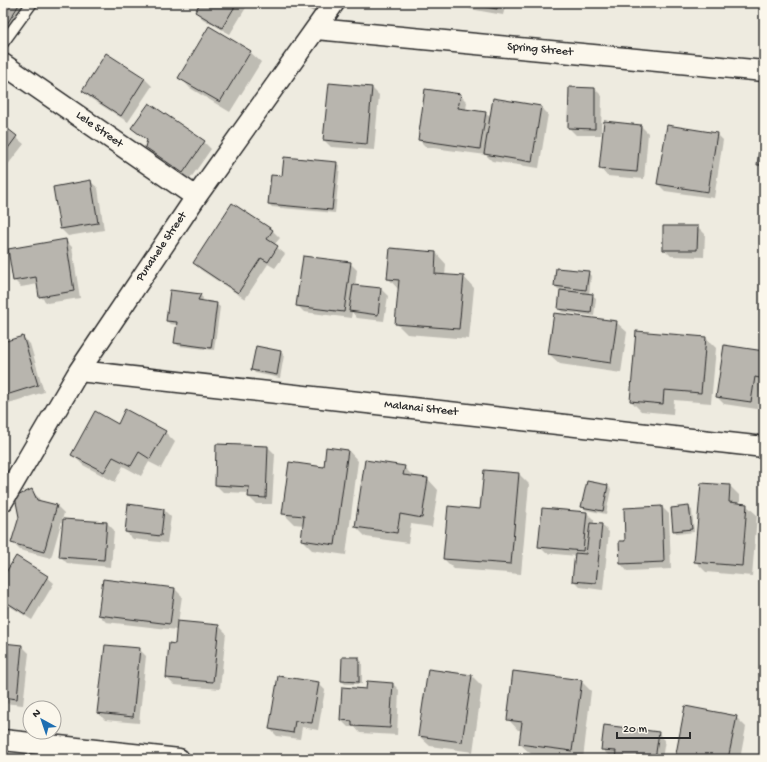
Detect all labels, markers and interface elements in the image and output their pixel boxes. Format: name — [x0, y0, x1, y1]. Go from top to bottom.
street label: Spring Street — [507, 40, 574, 60]
street label: Lele Street — [73, 109, 126, 152]
street label: Punahele Street — [133, 209, 191, 285]
street label: Malanai Street — [383, 398, 460, 420]
north arrow — [22, 700, 62, 740]
text: N — [30, 707, 43, 721]
scale bar — [617, 714, 690, 740]
text: 20 m — [623, 723, 648, 737]

